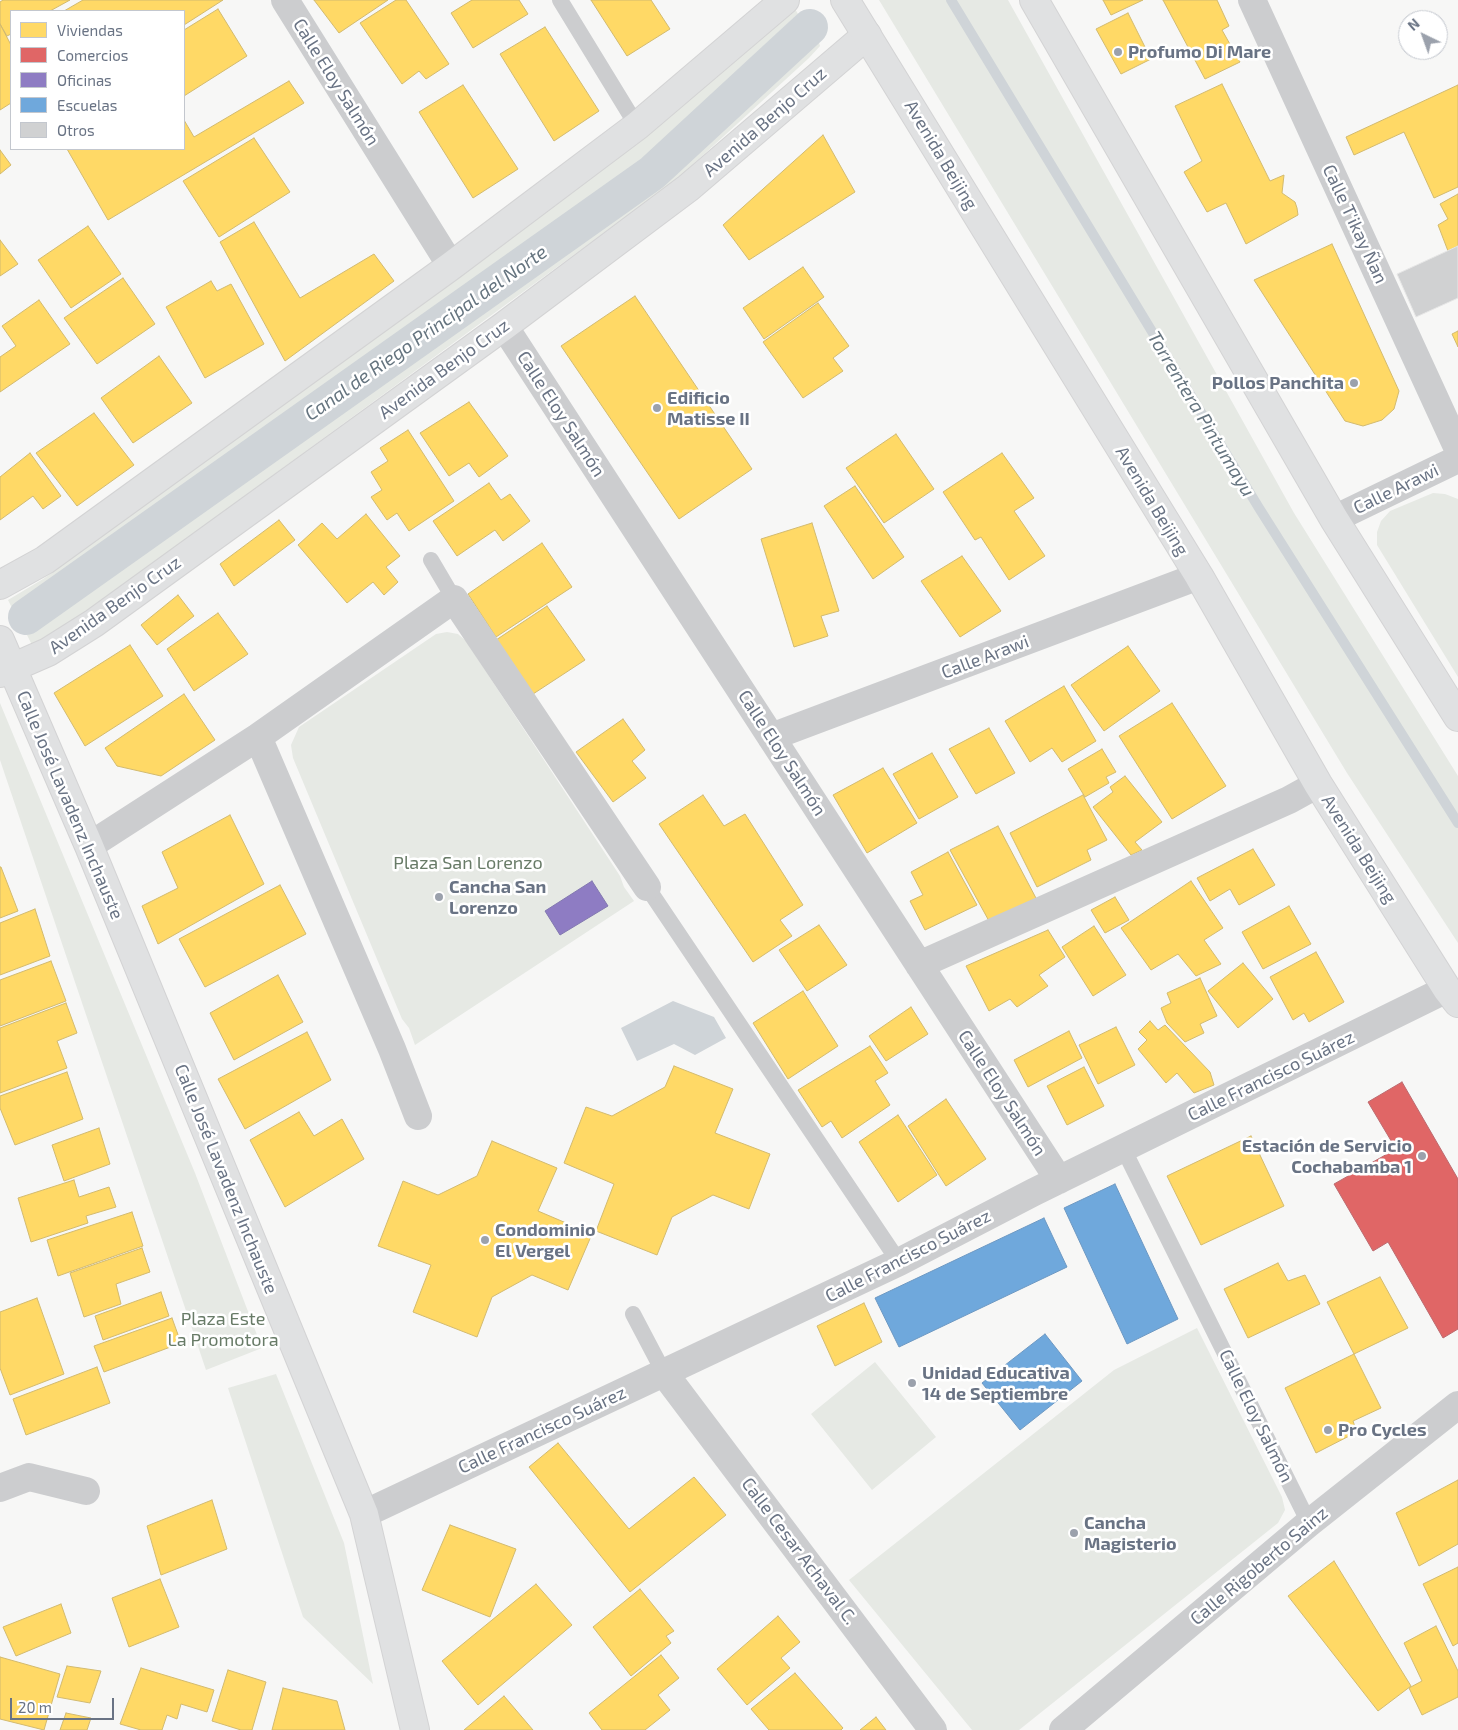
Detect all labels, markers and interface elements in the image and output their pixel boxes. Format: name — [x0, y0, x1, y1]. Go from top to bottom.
legend — [10, 10, 185, 150]
north arrow — [1398, 10, 1448, 60]
street label: Calle Eloy Salmón — [288, 15, 384, 149]
text: N — [1404, 15, 1423, 34]
text: Viviendas — [57, 21, 123, 39]
place label: Profumo Di Mare — [1128, 41, 1271, 63]
text: Comercios — [57, 46, 128, 64]
marker: Profumo Di Mare — [1112, 46, 1124, 58]
street label: Avenida Benjo Cruz — [699, 63, 831, 181]
text: Oficinas — [57, 71, 112, 89]
text: Escuelas — [57, 96, 117, 114]
street label: Avenida Beijing — [900, 96, 982, 214]
text: Otros — [57, 121, 95, 139]
street label: Calle T'ikay Ñan — [1318, 161, 1392, 287]
water label: Canal de Riego Principal del Norte — [300, 240, 552, 426]
street label: Avenida Benjo Cruz — [375, 314, 513, 424]
water label: Torrentera Pintumayu — [1143, 327, 1259, 501]
street label: Calle Eloy Salmón — [512, 347, 610, 481]
place label: Pollos Panchita — [1212, 372, 1344, 394]
marker: Pollos Panchita — [1348, 377, 1360, 389]
place label: Edificio Matisse II — [667, 387, 750, 429]
marker: Edificio Matisse II — [651, 402, 663, 414]
street label: Avenida Beijing — [1111, 442, 1193, 560]
street label: Calle Arawi — [1350, 459, 1442, 519]
street label: Avenida Benjo Cruz — [45, 551, 185, 659]
street label: Calle Arawi — [938, 630, 1032, 684]
street label: Calle Eloy Salmón — [733, 686, 831, 820]
street label: Calle José Lavadenz Inchauste — [12, 688, 128, 922]
street label: Avenida Beijing — [1317, 791, 1401, 907]
park label: Plaza San Lorenzo — [393, 852, 543, 874]
place label: Cancha San Lorenzo — [449, 876, 546, 919]
marker: Cancha San Lorenzo — [433, 891, 445, 903]
street label: Calle Eloy Salmón — [953, 1026, 1051, 1160]
street label: Calle Francisco Suárez — [1184, 1026, 1358, 1126]
street label: Calle José Lavadenz Inchauste — [170, 1061, 282, 1297]
place label: Estación de Servicio Cochabamba 1 — [1242, 1135, 1412, 1178]
marker: Estación de Servicio Cochabamba 1 — [1416, 1150, 1428, 1162]
street label: Calle Francisco Suárez — [822, 1205, 994, 1307]
place label: Condominio El Vergel — [495, 1219, 596, 1262]
marker: Condominio El Vergel — [479, 1234, 491, 1246]
park label: Plaza Este La Promotora — [167, 1308, 279, 1350]
street label: Calle Eloy Salmón — [1214, 1346, 1298, 1486]
place label: Unidad Educativa 14 de Septiembre — [922, 1362, 1070, 1405]
marker: Unidad Educativa 14 de Septiembre — [906, 1377, 918, 1389]
street label: Calle Francisco Suárez — [455, 1382, 629, 1478]
place label: Pro Cycles — [1338, 1419, 1426, 1441]
marker: Pro Cycles — [1322, 1424, 1334, 1436]
street label: Calle Cesar Achaval C. — [737, 1473, 861, 1629]
street label: Calle Rigoberto Sainz — [1186, 1502, 1332, 1630]
place label: Cancha Magisterio — [1084, 1512, 1177, 1555]
marker: Cancha Magisterio — [1068, 1527, 1080, 1539]
scale bar — [12, 1688, 116, 1720]
text: 20 m — [18, 1698, 52, 1716]

